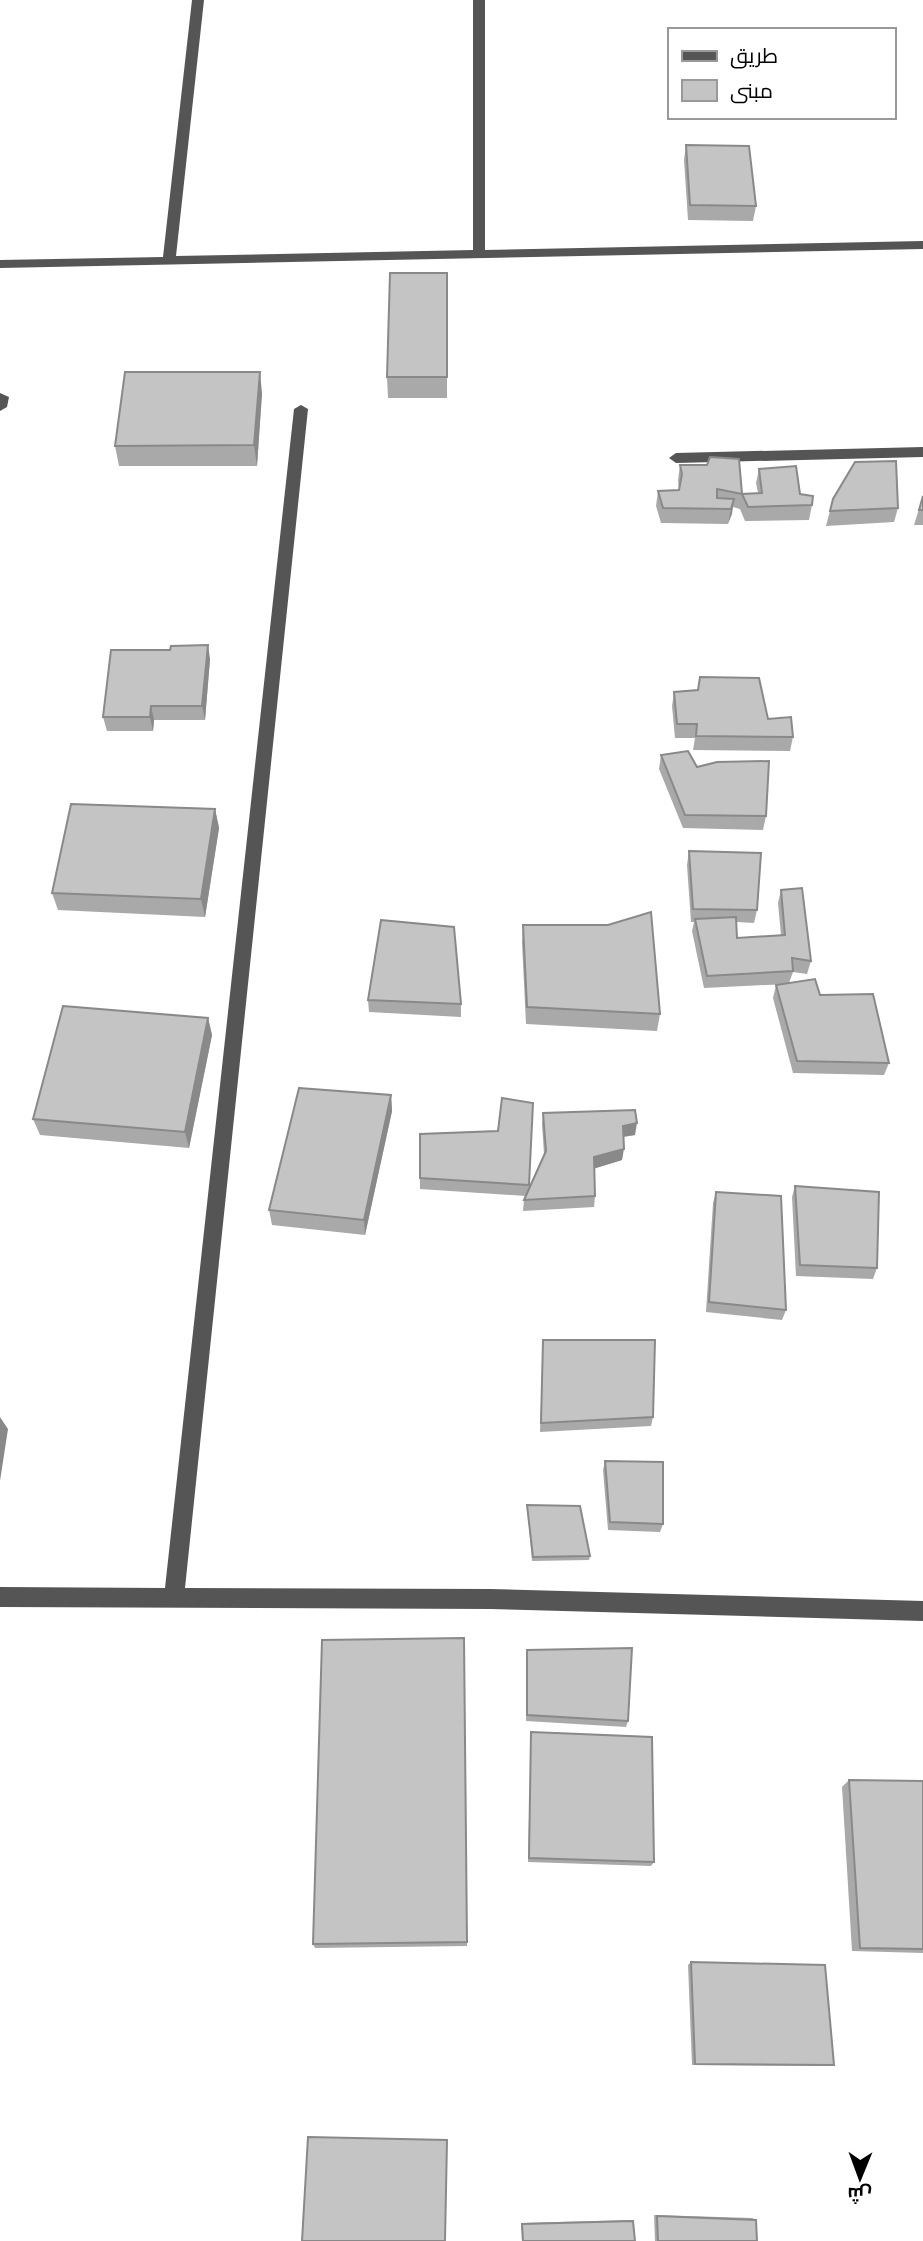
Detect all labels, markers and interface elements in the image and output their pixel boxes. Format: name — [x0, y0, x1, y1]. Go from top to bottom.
legend — [668, 28, 895, 119]
text: طريق — [730, 43, 778, 69]
text: مبنى — [730, 78, 773, 104]
north arrow — [825, 2143, 895, 2213]
text: ش — [847, 2183, 872, 2206]

